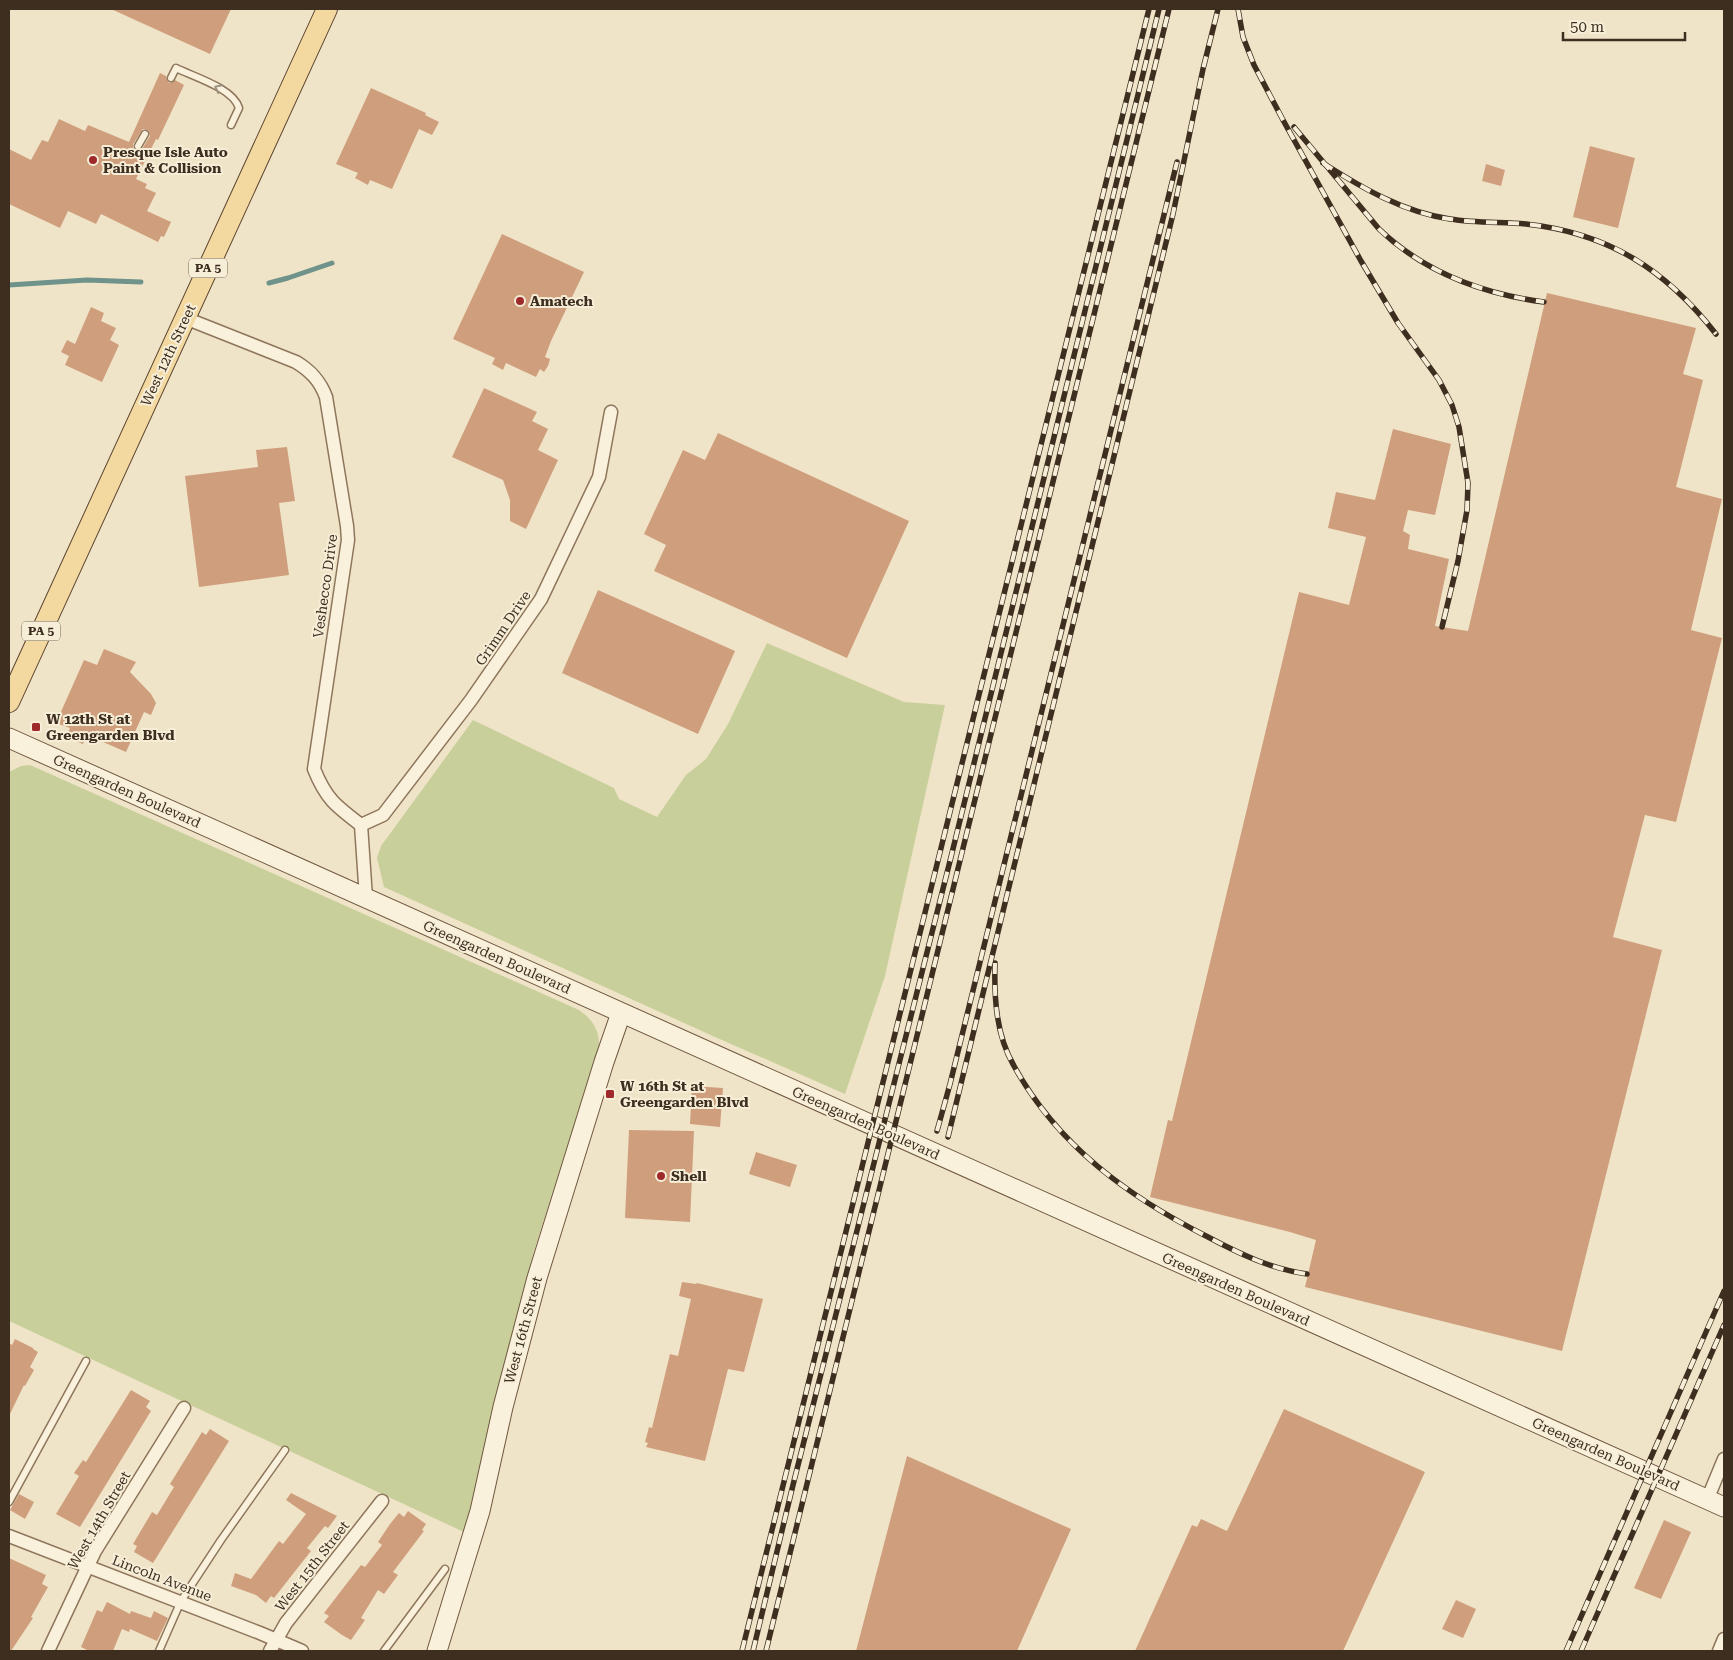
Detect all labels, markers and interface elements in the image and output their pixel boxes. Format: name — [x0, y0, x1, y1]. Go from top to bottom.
scale bar — [1563, 10, 1686, 42]
text: 50 m — [1570, 18, 1605, 36]
one-way arrow — [215, 84, 224, 94]
place label: Presque Isle Auto Paint & Collision — [103, 144, 228, 176]
marker: Presque Isle Auto Paint & Collision — [87, 154, 99, 166]
road number: PA 5 — [189, 258, 227, 278]
place label: Amatech — [530, 293, 594, 309]
marker: Amatech — [514, 295, 526, 307]
street label: West 12th Street — [137, 302, 199, 408]
street label: Veshecco Drive — [310, 533, 340, 639]
street label: Grimm Drive — [472, 587, 534, 668]
road number: PA 5 — [22, 622, 60, 640]
place label: W 12th St at Greengarden Blvd — [46, 711, 175, 743]
marker: W 12th St at Greengarden Blvd — [30, 721, 42, 733]
street label: Greengarden Boulevard — [51, 751, 203, 831]
street label: Greengarden Boulevard — [421, 917, 573, 997]
place label: W 16th St at Greengarden Blvd — [620, 1078, 749, 1110]
street label: Greengarden Boulevard — [790, 1083, 942, 1163]
marker: W 16th St at Greengarden Blvd — [604, 1088, 616, 1100]
place label: Shell — [671, 1168, 707, 1184]
marker: Shell — [655, 1170, 667, 1182]
street label: Greengarden Boulevard — [1160, 1249, 1312, 1329]
street label: West 16th Street — [501, 1275, 545, 1385]
street label: Greengarden Boulevard — [1530, 1414, 1682, 1494]
street label: West 14th Street — [64, 1468, 134, 1572]
street label: West 15th Street — [272, 1518, 352, 1614]
street label: Lincoln Avenue — [110, 1552, 214, 1605]

